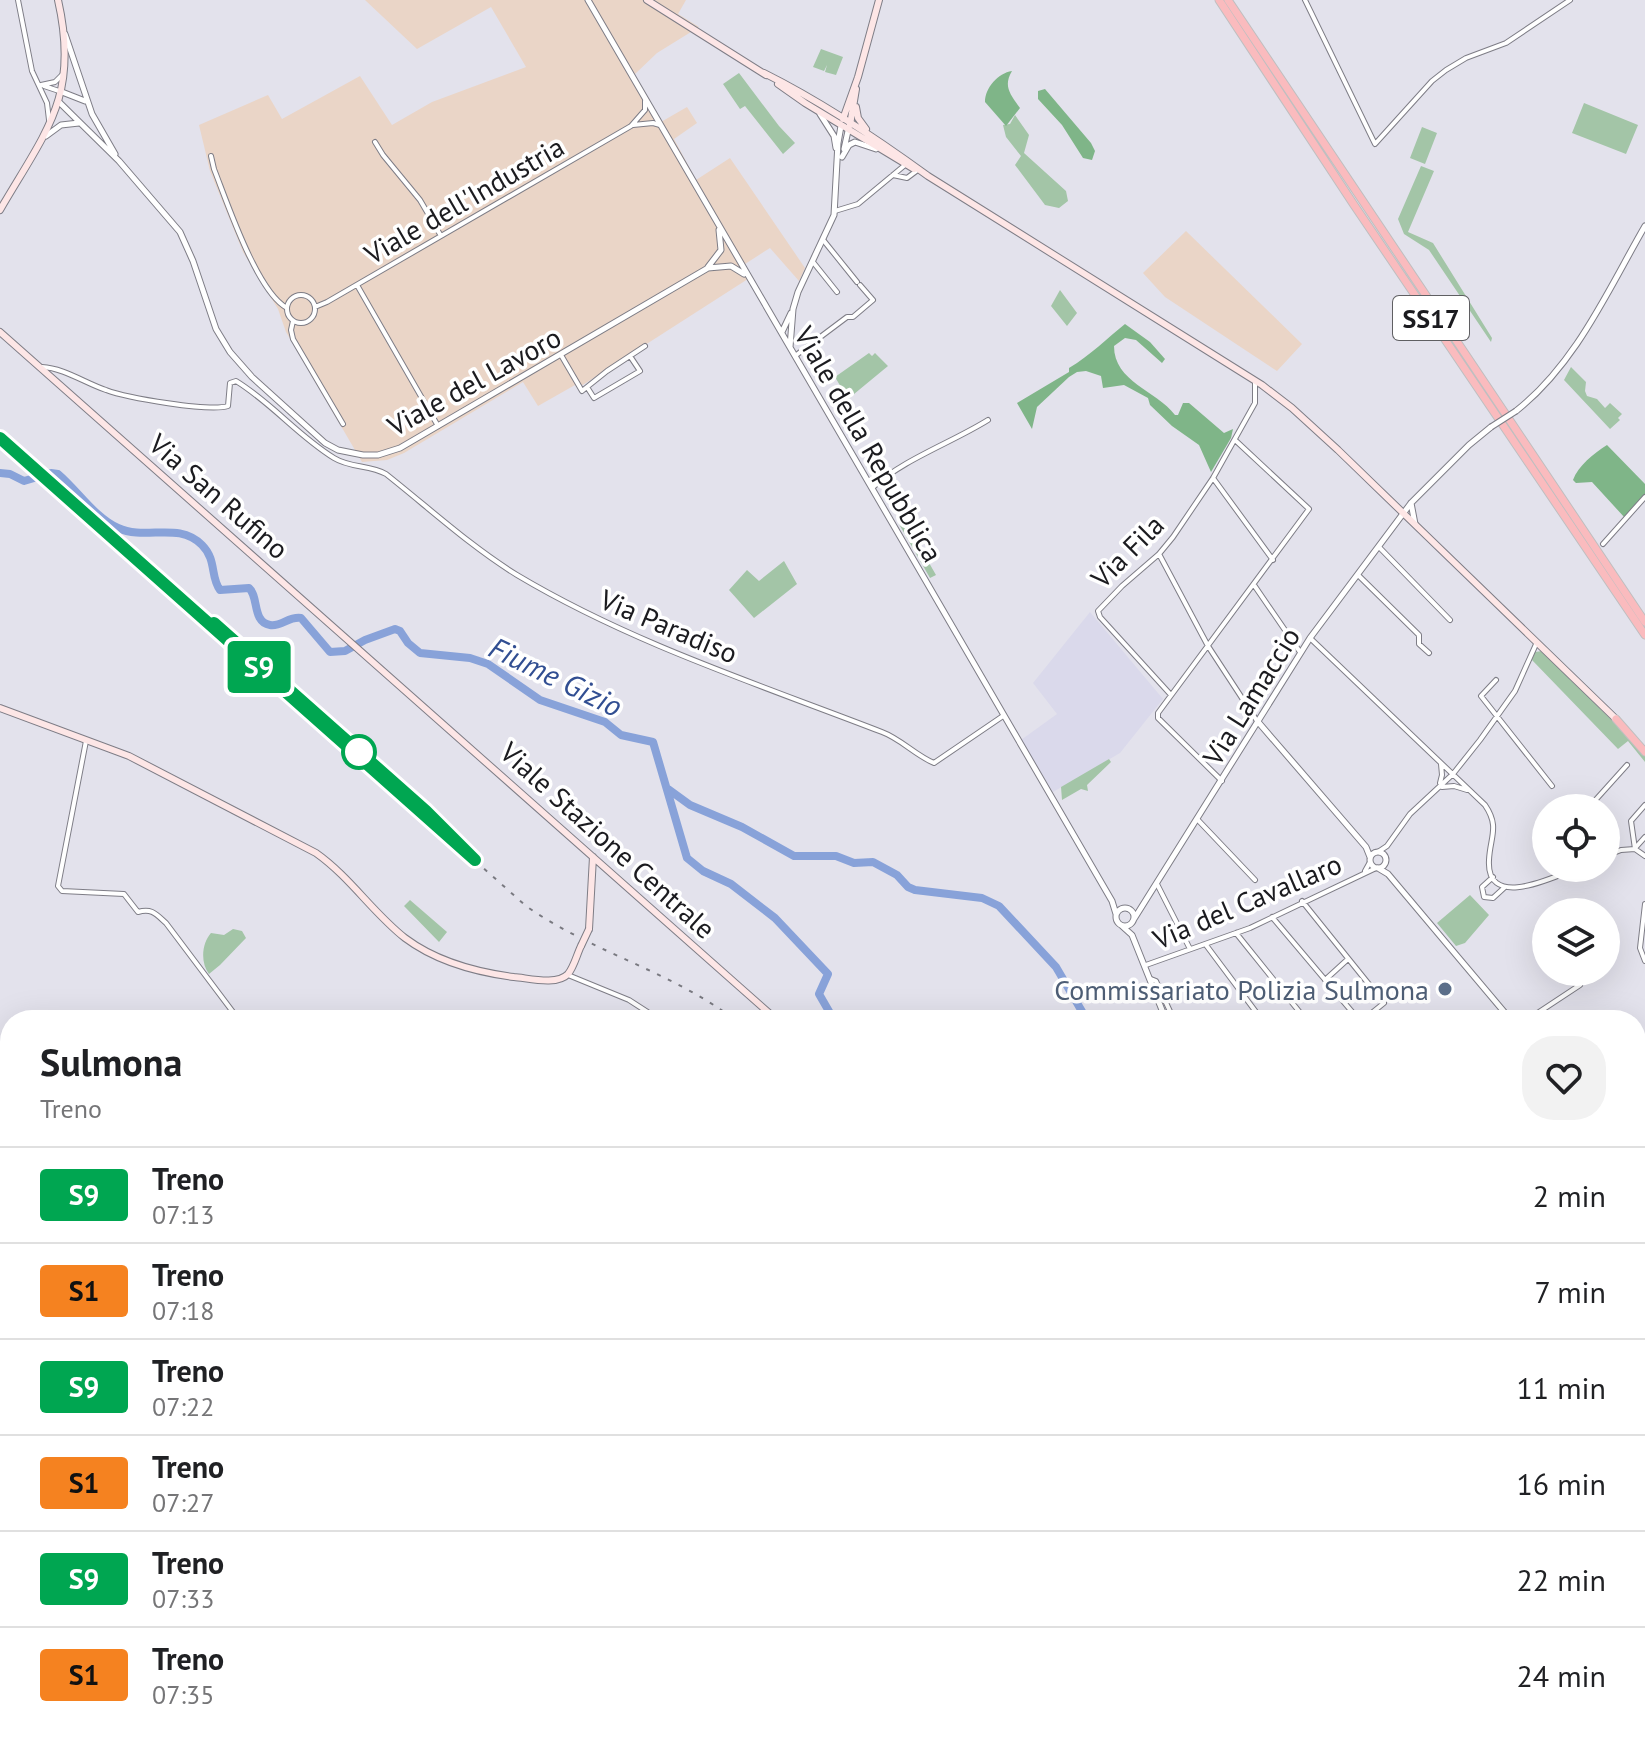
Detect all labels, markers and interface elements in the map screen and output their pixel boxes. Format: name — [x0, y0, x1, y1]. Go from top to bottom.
street label: Viale dell'Industria — [357, 128, 571, 273]
road number: SS17 — [1393, 296, 1469, 340]
street label: Viale del Lavoro — [380, 318, 567, 444]
street label: Viale della Repubblica — [786, 319, 952, 569]
street label: Via San Rufino — [141, 425, 297, 567]
street label: Via Fila — [1082, 507, 1171, 596]
street label: Via Paradiso — [594, 580, 743, 672]
street label: Via Lamaccio — [1193, 620, 1308, 773]
water label: Fiume Gizio — [483, 627, 629, 725]
line badge: S9 — [223, 641, 295, 693]
text: S9 — [244, 648, 274, 685]
street label: Viale Stazione Centrale — [492, 733, 723, 947]
unlabelled marker — [342, 735, 376, 769]
map controls — [1532, 794, 1620, 986]
button: locate — [1532, 794, 1620, 882]
street label: Via del Cavallaro — [1146, 845, 1347, 958]
button: layers — [1532, 898, 1620, 986]
place label: Commissariato Polizia Sulmona — [1054, 971, 1429, 1008]
marker: Commissariato Polizia Sulmona — [1436, 980, 1454, 998]
button: heart — [1522, 1036, 1606, 1120]
text: Sulmona — [40, 1037, 182, 1086]
text: Treno — [40, 1092, 102, 1125]
text: Treno — [152, 1159, 224, 1198]
text: S9 — [69, 1176, 99, 1213]
text: 2 min — [1533, 1176, 1606, 1215]
text: 07:13 — [152, 1198, 214, 1231]
text: Treno — [152, 1255, 224, 1294]
text: S1 — [69, 1272, 99, 1309]
text: 7 min — [1534, 1272, 1606, 1311]
text: 07:18 — [152, 1294, 214, 1327]
text: Treno — [152, 1351, 224, 1390]
text: S9 — [69, 1368, 99, 1405]
text: 11 min — [1516, 1368, 1606, 1407]
text: 07:22 — [152, 1390, 214, 1423]
text: Treno — [152, 1447, 224, 1486]
text: S1 — [69, 1464, 99, 1501]
text: 16 min — [1516, 1464, 1606, 1503]
text: 07:27 — [152, 1486, 214, 1519]
text: Treno — [152, 1543, 224, 1582]
text: S9 — [69, 1560, 99, 1597]
text: 22 min — [1516, 1560, 1606, 1599]
text: 07:33 — [152, 1582, 214, 1615]
text: Treno — [152, 1639, 224, 1678]
text: S1 — [69, 1656, 99, 1693]
text: 24 min — [1516, 1656, 1606, 1695]
text: 07:35 — [152, 1678, 214, 1711]

